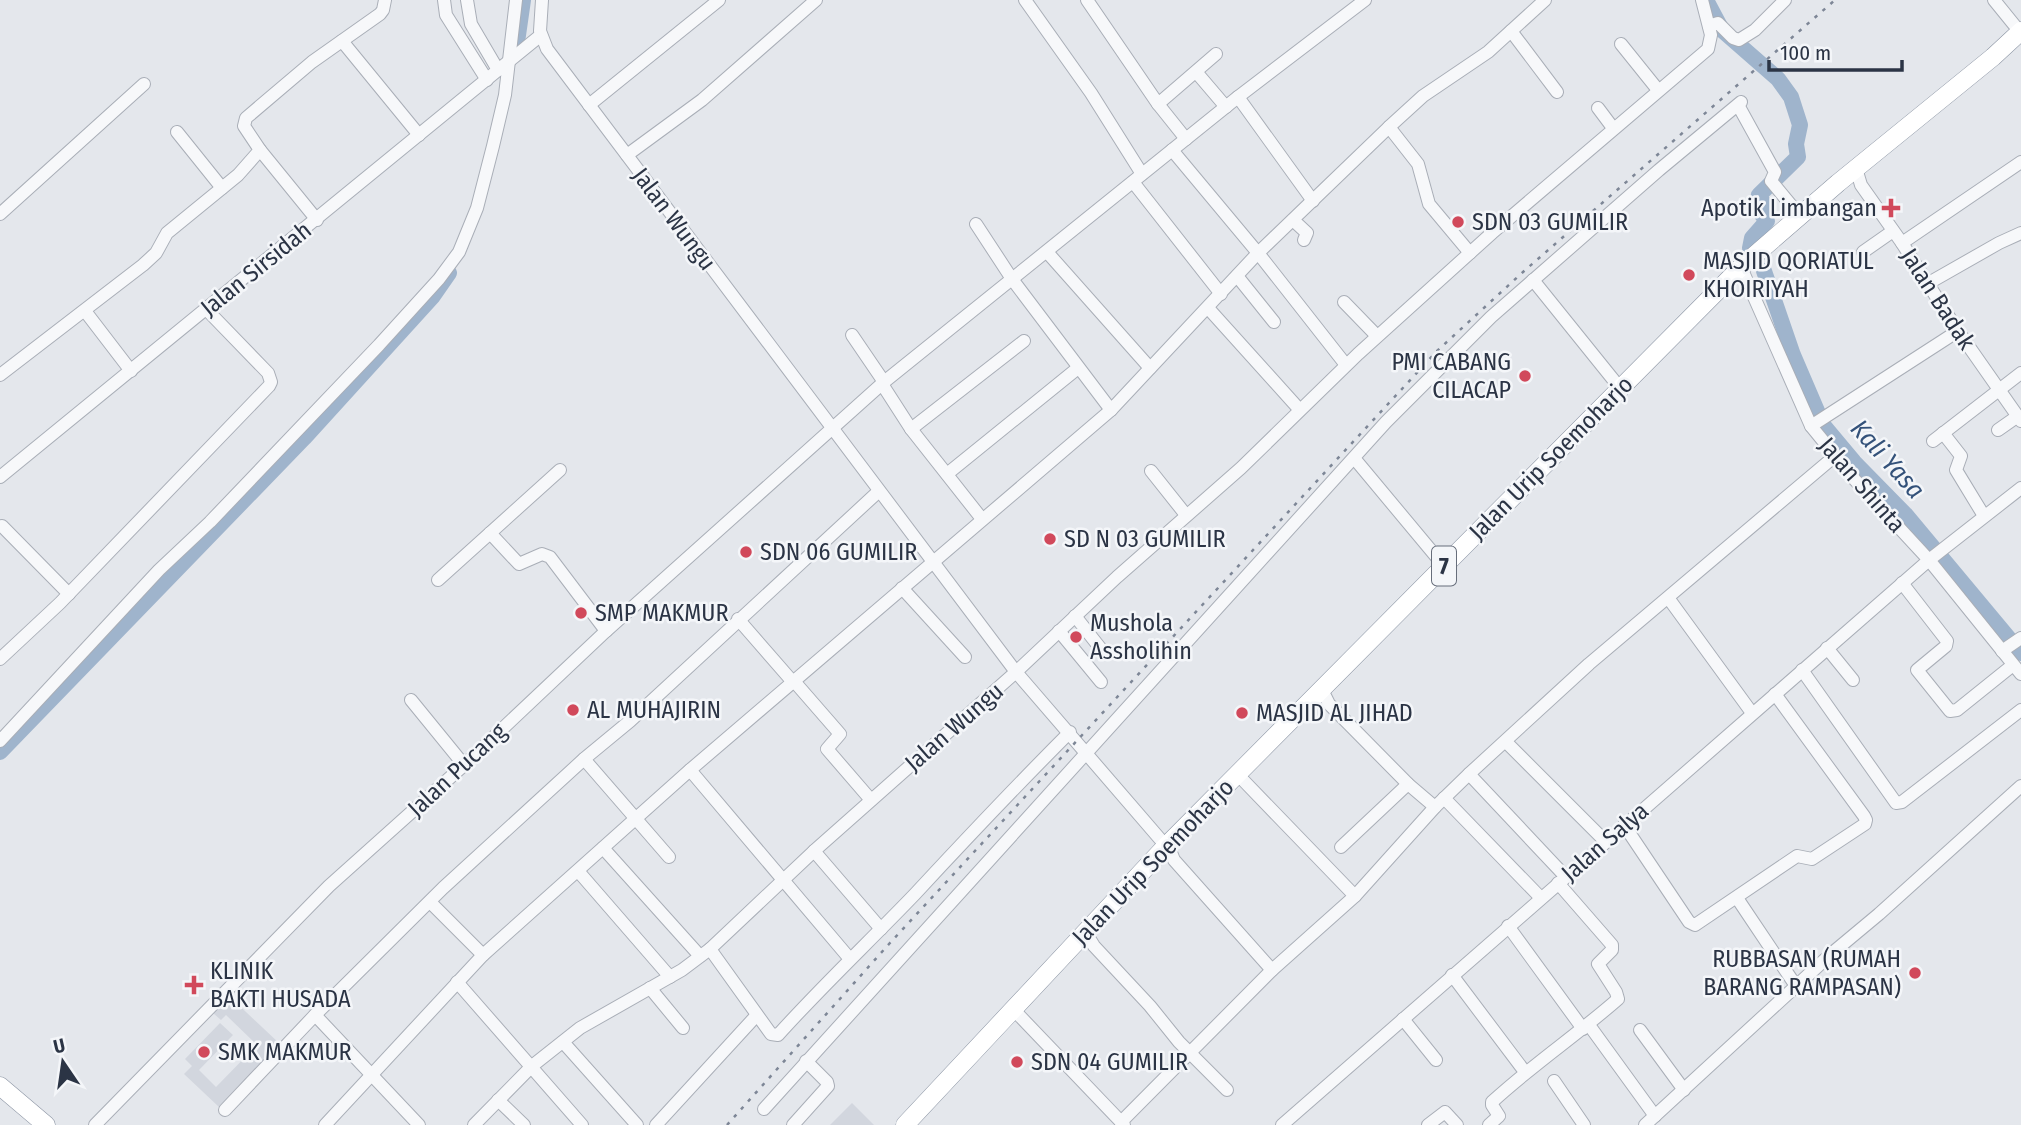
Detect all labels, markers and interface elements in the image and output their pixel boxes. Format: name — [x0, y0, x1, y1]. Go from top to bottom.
scale bar — [1769, 28, 1902, 72]
text: 100 m — [1780, 40, 1831, 66]
street label: Jalan Wungu — [626, 162, 722, 276]
place label: Apotik Limbangan — [1701, 194, 1877, 222]
marker: Apotik Limbangan — [1883, 200, 1899, 216]
place label: SDN 03 GUMILIR — [1472, 208, 1628, 236]
marker: SDN 03 GUMILIR — [1450, 214, 1466, 230]
street label: Jalan Sirsidah — [195, 216, 317, 322]
street label: Jalan Badak — [1895, 243, 1982, 356]
place label: MASJID QORIATUL KHOIRIYAH — [1703, 247, 1874, 303]
marker: MASJID QORIATUL KHOIRIYAH — [1681, 267, 1697, 283]
place label: PMI CABANG CILACAP — [1391, 348, 1511, 404]
marker: PMI CABANG CILACAP — [1517, 368, 1533, 384]
street label: Jalan Urip Soemoharjo — [1463, 370, 1639, 546]
water label: Kali Yasa — [1844, 413, 1931, 505]
street label: Jalan Shinta — [1813, 432, 1911, 538]
place label: SD N 03 GUMILIR — [1064, 525, 1226, 553]
marker: SD N 03 GUMILIR — [1042, 531, 1058, 547]
place label: SDN 06 GUMILIR — [760, 538, 917, 566]
marker: SDN 06 GUMILIR — [738, 544, 754, 560]
road number: 7 — [1432, 546, 1456, 586]
place label: SMP MAKMUR — [595, 599, 729, 627]
marker: SMP MAKMUR — [573, 605, 589, 621]
place label: Mushola Assholihin — [1090, 609, 1192, 665]
marker: Mushola Assholihin — [1068, 629, 1084, 645]
street label: Jalan Wungu — [899, 677, 1009, 777]
place label: AL MUHAJIRIN — [587, 696, 721, 724]
place label: MASJID AL JIHAD — [1256, 699, 1413, 727]
marker: AL MUHAJIRIN — [565, 702, 581, 718]
marker: MASJID AL JIHAD — [1234, 705, 1250, 721]
street label: Jalan Pucang — [402, 717, 513, 823]
street label: Jalan Urip Soemoharjo — [1067, 773, 1239, 951]
street label: Jalan Salya — [1556, 797, 1654, 887]
place label: RUBBASAN (RUMAH BARANG RAMPASAN) — [1703, 945, 1901, 1001]
place label: KLINIK BAKTI HUSADA — [210, 957, 351, 1013]
marker: RUBBASAN (RUMAH BARANG RAMPASAN) — [1907, 965, 1923, 981]
marker: KLINIK BAKTI HUSADA — [184, 975, 204, 995]
north arrow — [28, 1027, 98, 1097]
text: U — [51, 1033, 67, 1058]
place label: SMK MAKMUR — [218, 1038, 352, 1066]
marker: SMK MAKMUR — [196, 1044, 212, 1060]
place label: SDN 04 GUMILIR — [1031, 1048, 1188, 1076]
marker: SDN 04 GUMILIR — [1009, 1054, 1025, 1070]

